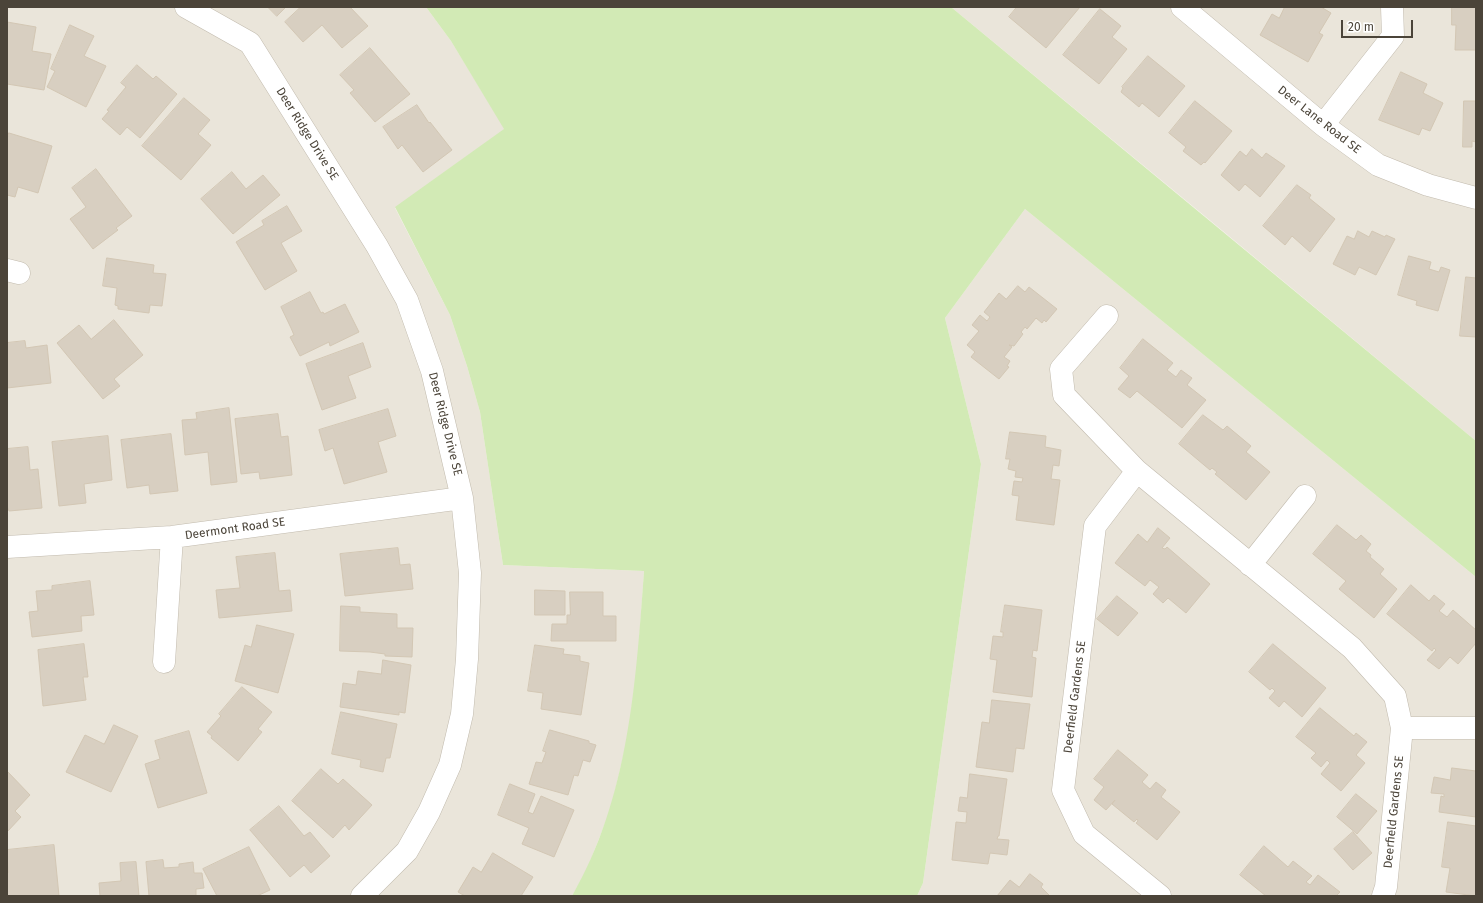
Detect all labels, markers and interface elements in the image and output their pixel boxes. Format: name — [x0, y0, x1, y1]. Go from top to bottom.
scale bar — [1343, 12, 1415, 38]
text: 20 m — [1348, 20, 1374, 34]
street label: Deer Lane Road SE — [1275, 83, 1363, 157]
street label: Deer Ridge Drive SE — [273, 85, 341, 183]
street label: Deer Ridge Drive SE — [425, 371, 465, 477]
street label: Deermont Road SE — [184, 515, 286, 543]
street label: Deerfield Gardens SE — [1061, 640, 1089, 754]
street label: Deerfield Gardens SE — [1381, 755, 1407, 869]

